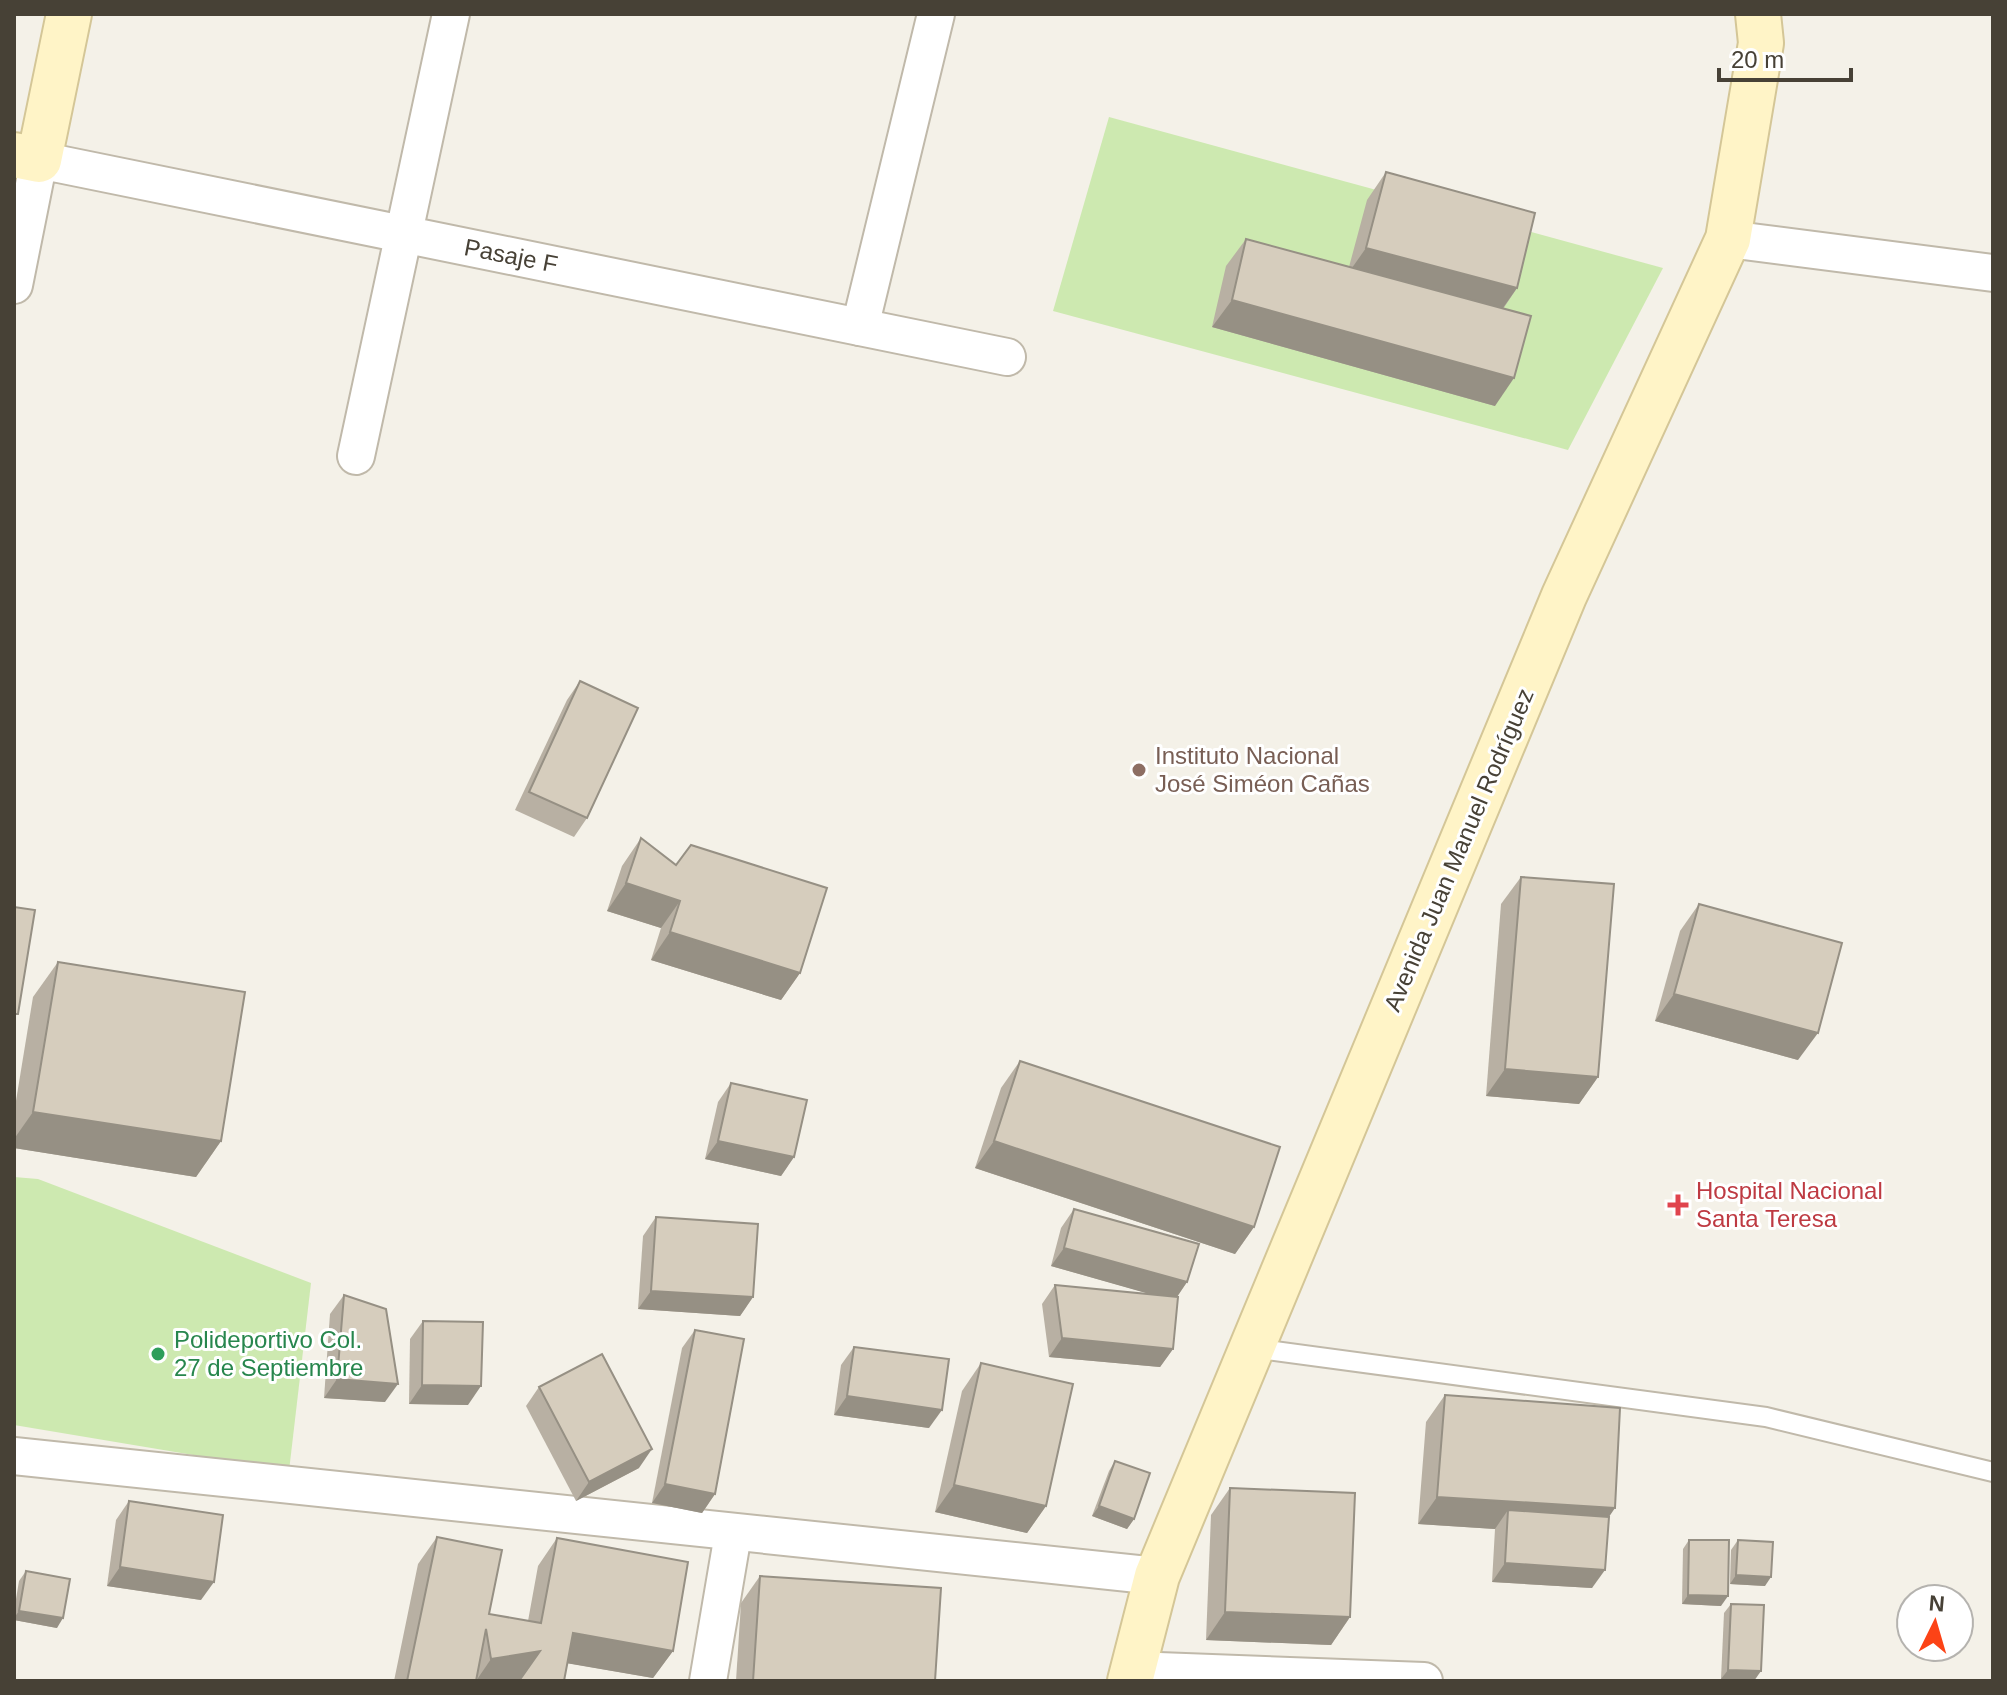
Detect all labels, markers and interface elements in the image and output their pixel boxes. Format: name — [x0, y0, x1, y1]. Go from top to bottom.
scale bar — [1719, 32, 1851, 82]
text: 20 m — [1731, 46, 1784, 73]
street label: Pasaje F — [462, 233, 560, 278]
street label: Avenida Juan Manuel Rodríguez — [1378, 684, 1539, 1015]
place label: Instituto Nacional José Siméon Cañas — [1155, 742, 1370, 797]
marker: Instituto Nacional José Siméon Cañas — [1130, 761, 1148, 779]
place label: Hospital Nacional Santa Teresa — [1696, 1177, 1883, 1232]
marker: Hospital Nacional Santa Teresa — [1667, 1194, 1689, 1216]
place label: Polideportivo Col. 27 de Septiembre — [174, 1326, 363, 1381]
marker: Polideportivo Col. 27 de Septiembre — [149, 1345, 167, 1363]
north arrow — [1895, 1583, 1975, 1663]
text: N — [1928, 1590, 1946, 1617]

